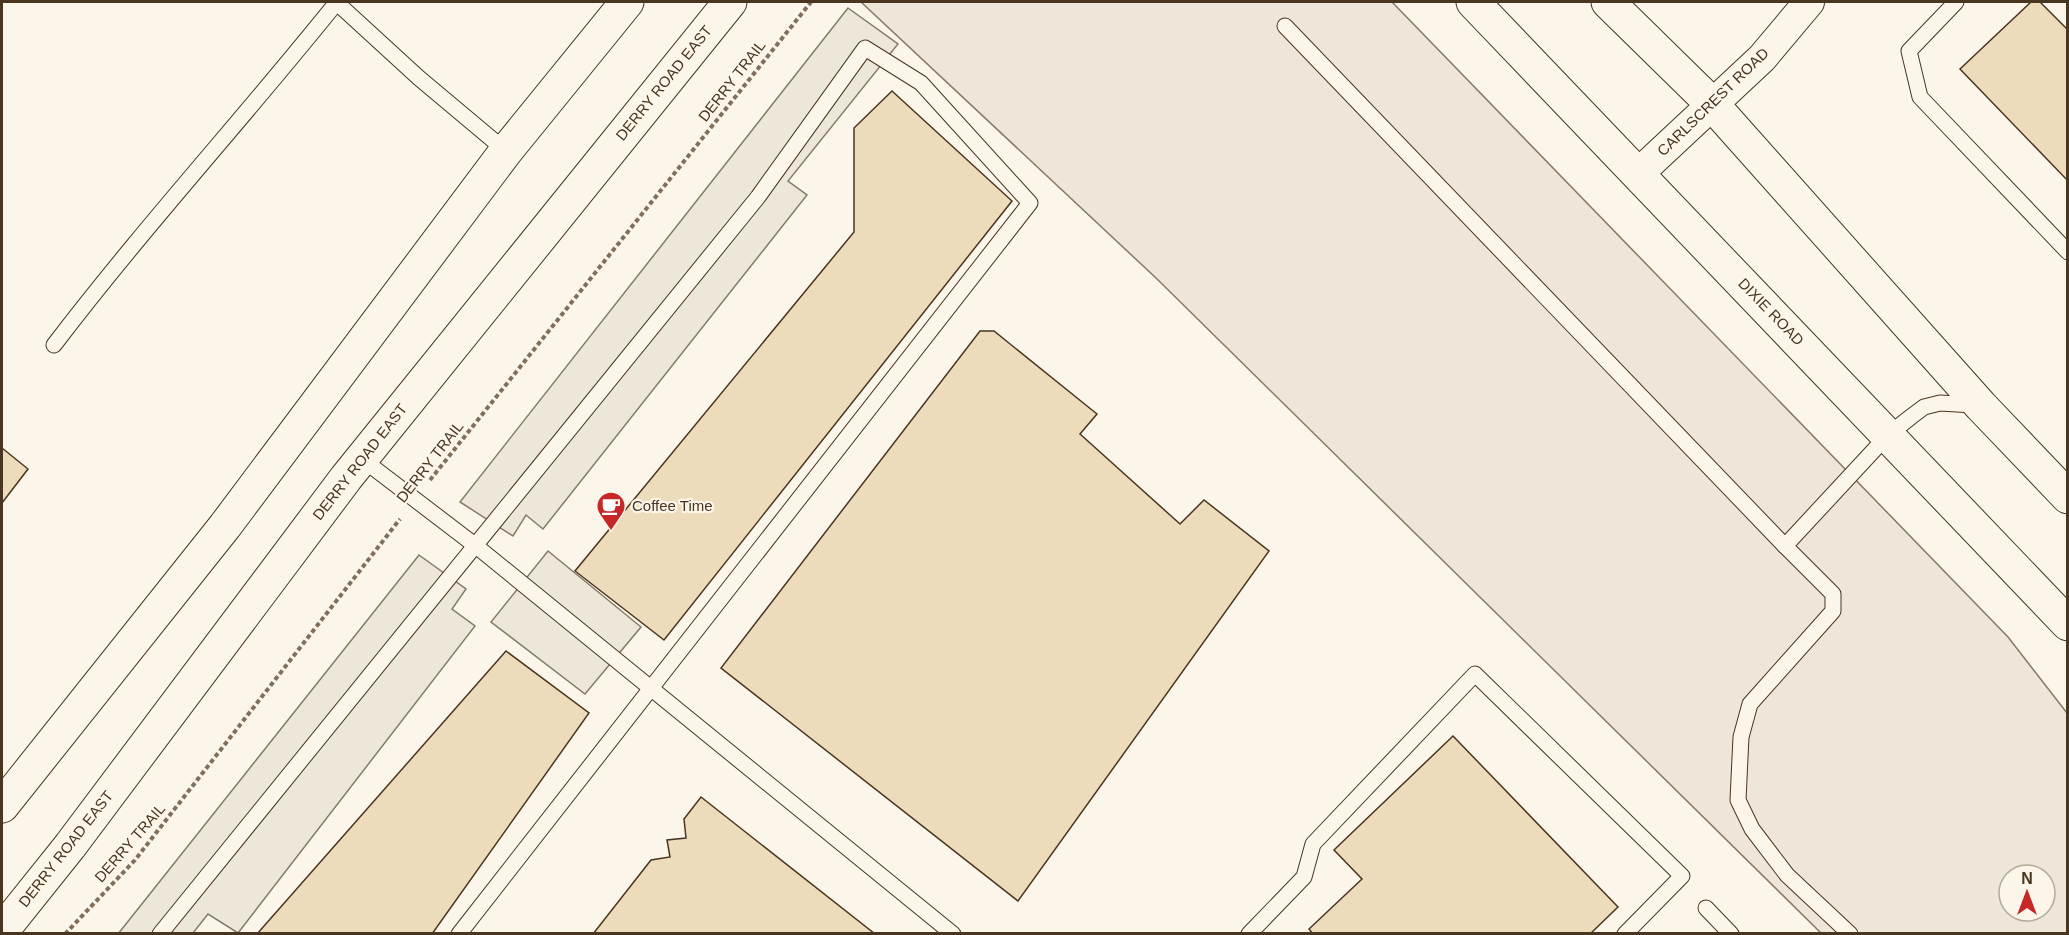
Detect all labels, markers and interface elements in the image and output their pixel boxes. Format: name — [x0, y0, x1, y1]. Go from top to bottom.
street label: DERRY ROAD EAST — [612, 22, 715, 144]
street label: DERRY TRAIL — [695, 37, 769, 125]
street label: CARLSCREST ROAD — [1653, 44, 1772, 159]
street label: DIXIE ROAD — [1735, 275, 1808, 349]
street label: DERRY ROAD EAST — [309, 400, 410, 523]
street label: DERRY TRAIL — [393, 418, 467, 506]
cafe icon: Coffee Time — [595, 490, 627, 532]
place label: Coffee Time — [632, 497, 713, 514]
street label: DERRY ROAD EAST — [15, 787, 116, 910]
street label: DERRY TRAIL — [91, 800, 168, 885]
north arrow — [1997, 863, 2057, 923]
text: N — [2021, 870, 2033, 887]

